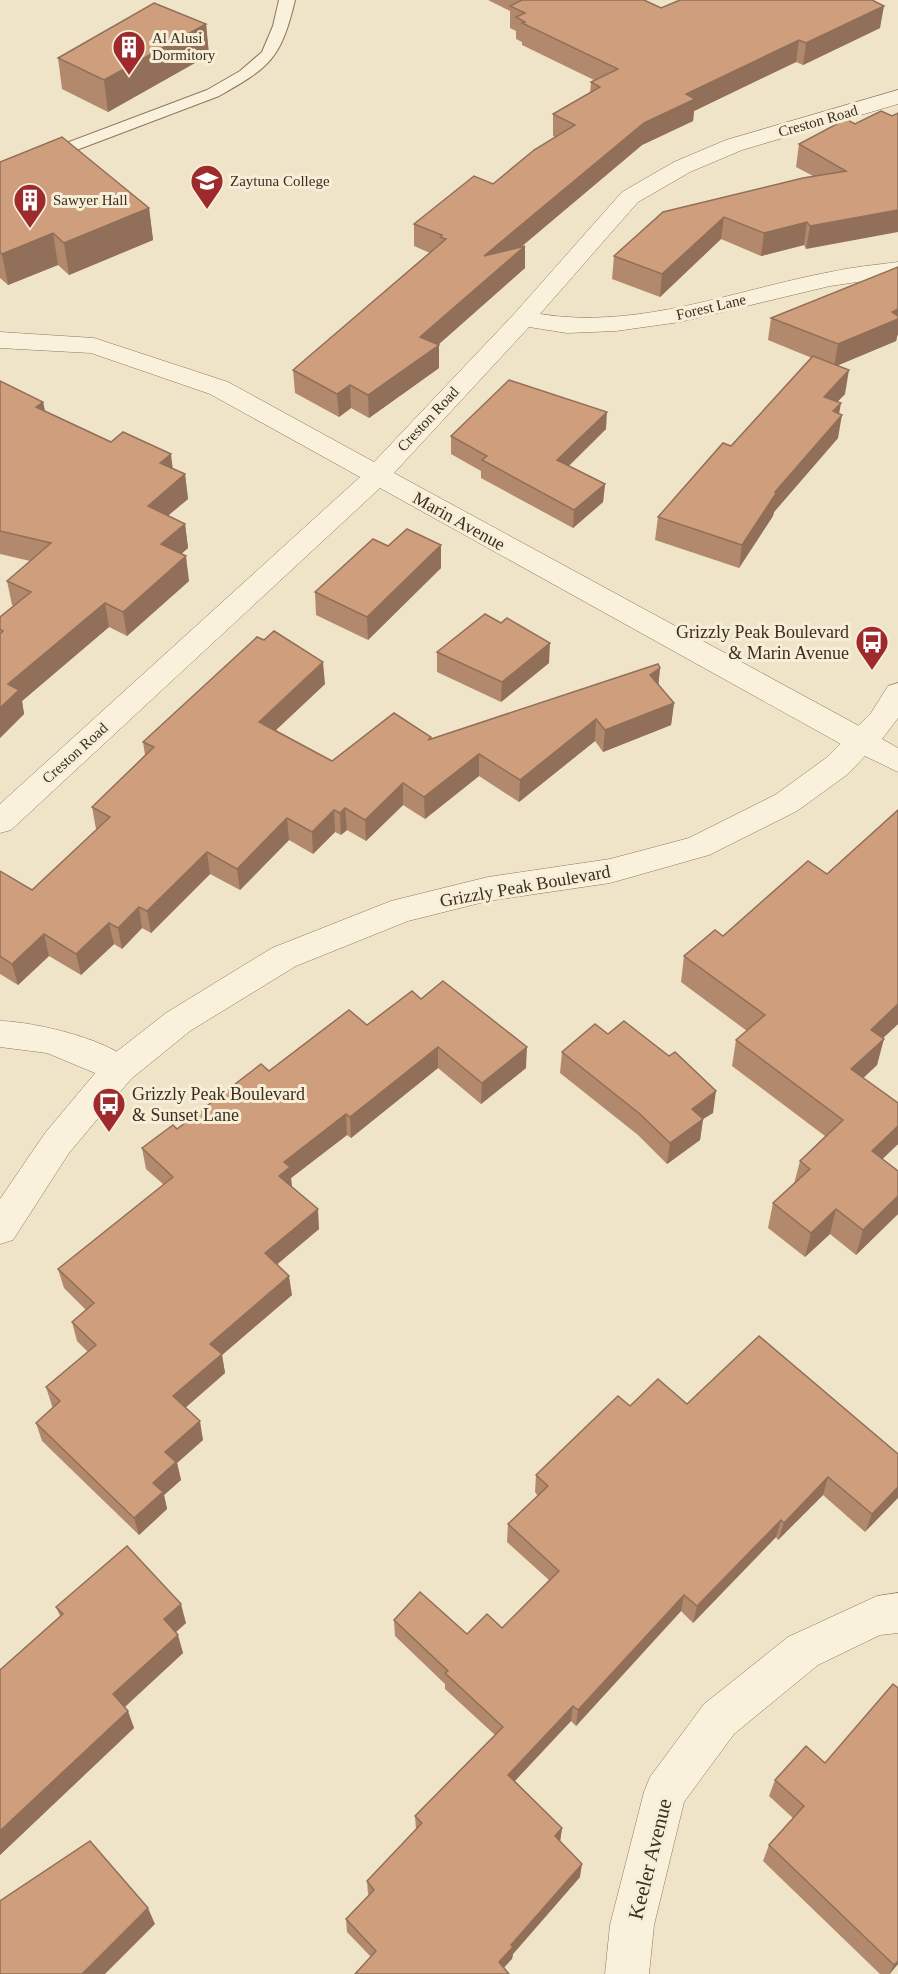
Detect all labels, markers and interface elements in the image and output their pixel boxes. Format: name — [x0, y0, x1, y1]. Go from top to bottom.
building icon: Al Alusi Dormitory — [111, 29, 147, 76]
place label: Al Alusi Dormitory — [152, 30, 216, 63]
street label: Creston Road — [776, 102, 860, 140]
school or university icon: Zaytuna College — [189, 163, 225, 210]
place label: Zaytuna College — [230, 173, 330, 189]
building icon: Sawyer Hall — [12, 182, 48, 229]
place label: Sawyer Hall — [53, 192, 128, 208]
street label: Forest Lane — [674, 291, 748, 323]
street label: Creston Road — [394, 383, 462, 454]
street label: Marin Avenue — [409, 487, 509, 555]
place label: Grizzly Peak Boulevard & Marin Avenue — [676, 622, 849, 663]
bus stop icon: Grizzly Peak Boulevard & Marin Avenue — [854, 624, 890, 671]
street label: Creston Road — [39, 719, 111, 786]
street label: Grizzly Peak Boulevard — [438, 861, 612, 911]
place label: Grizzly Peak Boulevard & Sunset Lane — [132, 1084, 305, 1125]
bus stop icon: Grizzly Peak Boulevard & Sunset Lane — [91, 1086, 127, 1133]
street label: Keeler Avenue — [623, 1796, 677, 1922]

